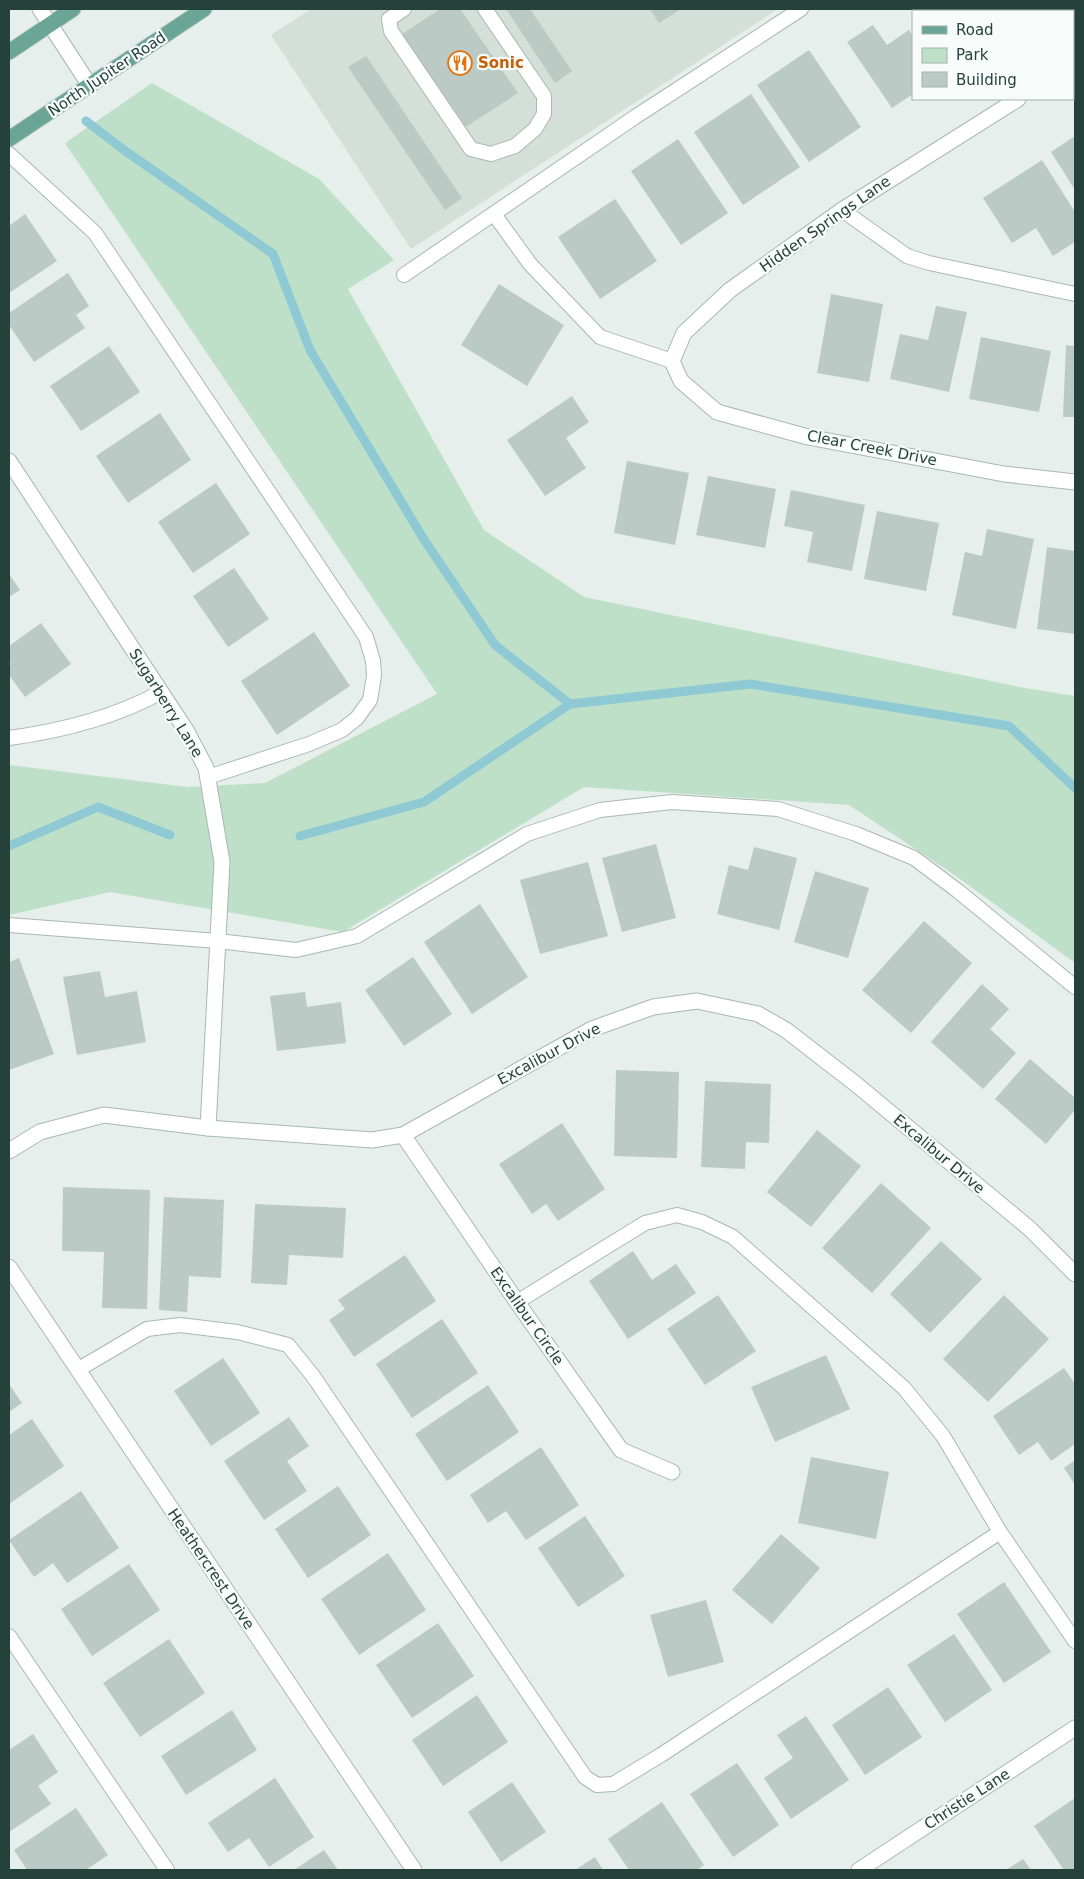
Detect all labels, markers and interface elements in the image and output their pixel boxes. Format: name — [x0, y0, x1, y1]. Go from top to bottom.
legend — [912, 10, 1074, 100]
text: Road — [956, 21, 994, 39]
street label: North Jupiter Road — [45, 28, 169, 120]
text: Park — [956, 46, 989, 64]
restaurant icon: Sonic — [447, 50, 473, 76]
place label: Sonic — [478, 54, 524, 72]
text: Building — [956, 71, 1017, 89]
street label: Hidden Springs Lane — [756, 172, 894, 276]
street label: Clear Creek Drive — [805, 427, 939, 469]
street label: Sugarberry Lane — [125, 645, 207, 761]
street label: Excalibur Drive — [495, 1019, 603, 1089]
street label: Excalibur Drive — [890, 1111, 988, 1197]
street label: Excalibur Circle — [486, 1263, 568, 1369]
street label: Heathercrest Drive — [164, 1505, 258, 1633]
street label: Christie Lane — [921, 1765, 1013, 1833]

